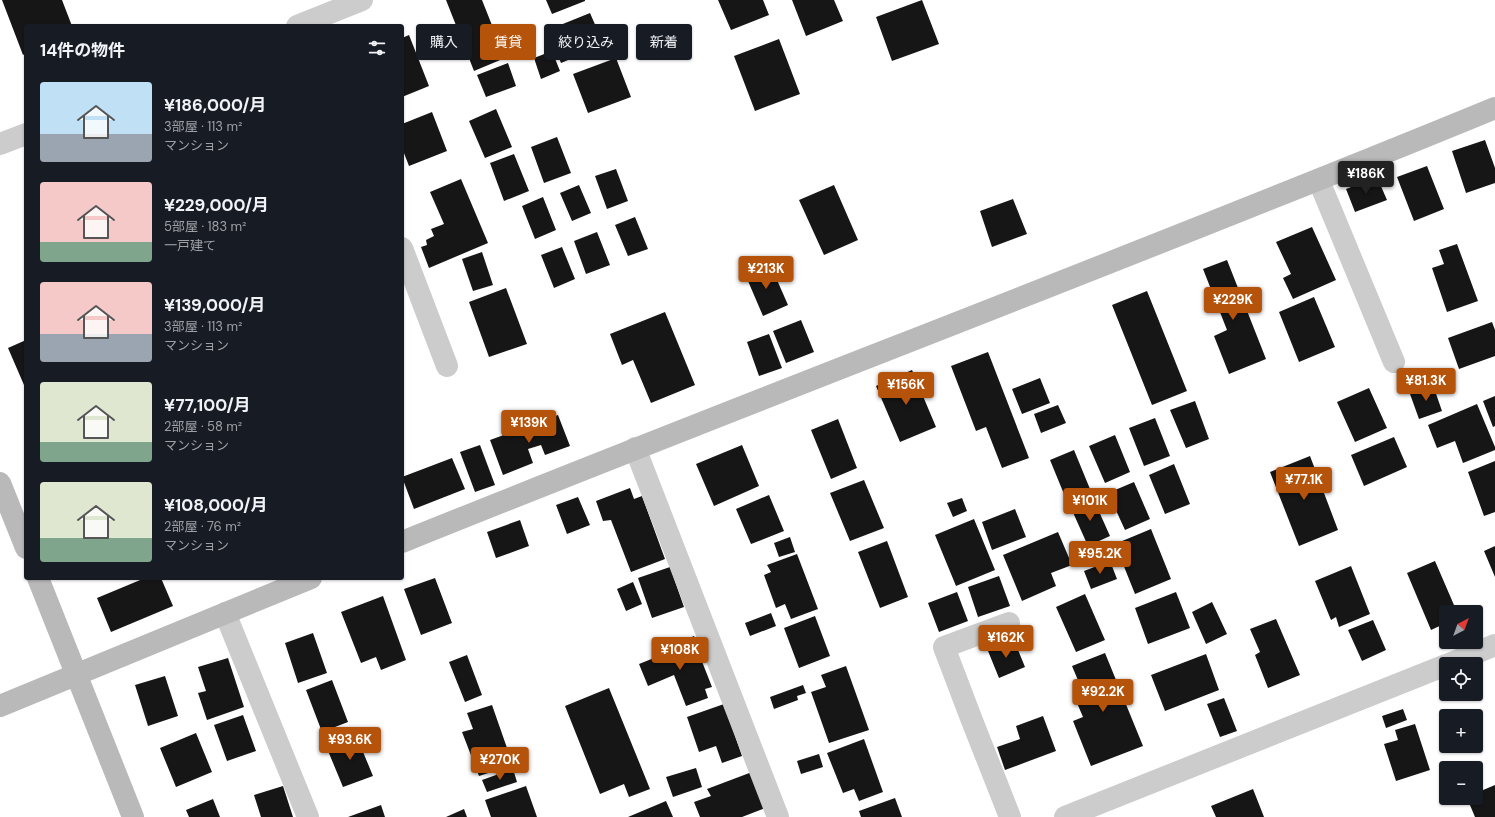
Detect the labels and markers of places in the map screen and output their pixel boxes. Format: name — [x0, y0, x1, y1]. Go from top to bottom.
pin: ¥186K — [1338, 161, 1394, 195]
pin: ¥213K — [738, 256, 794, 290]
pin: ¥229K — [1205, 287, 1261, 321]
pin: ¥81.3K — [1393, 368, 1459, 402]
pin: ¥156K — [878, 372, 934, 406]
pin: ¥139K — [501, 410, 557, 444]
pin: ¥77.1K — [1271, 467, 1337, 501]
pin: ¥101K — [1062, 488, 1118, 522]
pin: ¥95.2K — [1067, 541, 1133, 575]
pin: ¥162K — [978, 625, 1034, 659]
pin: ¥108K — [652, 637, 708, 671]
pin: ¥92.2K — [1070, 679, 1136, 713]
pin: ¥93.6K — [317, 727, 383, 761]
pin: ¥270K — [472, 747, 528, 781]

